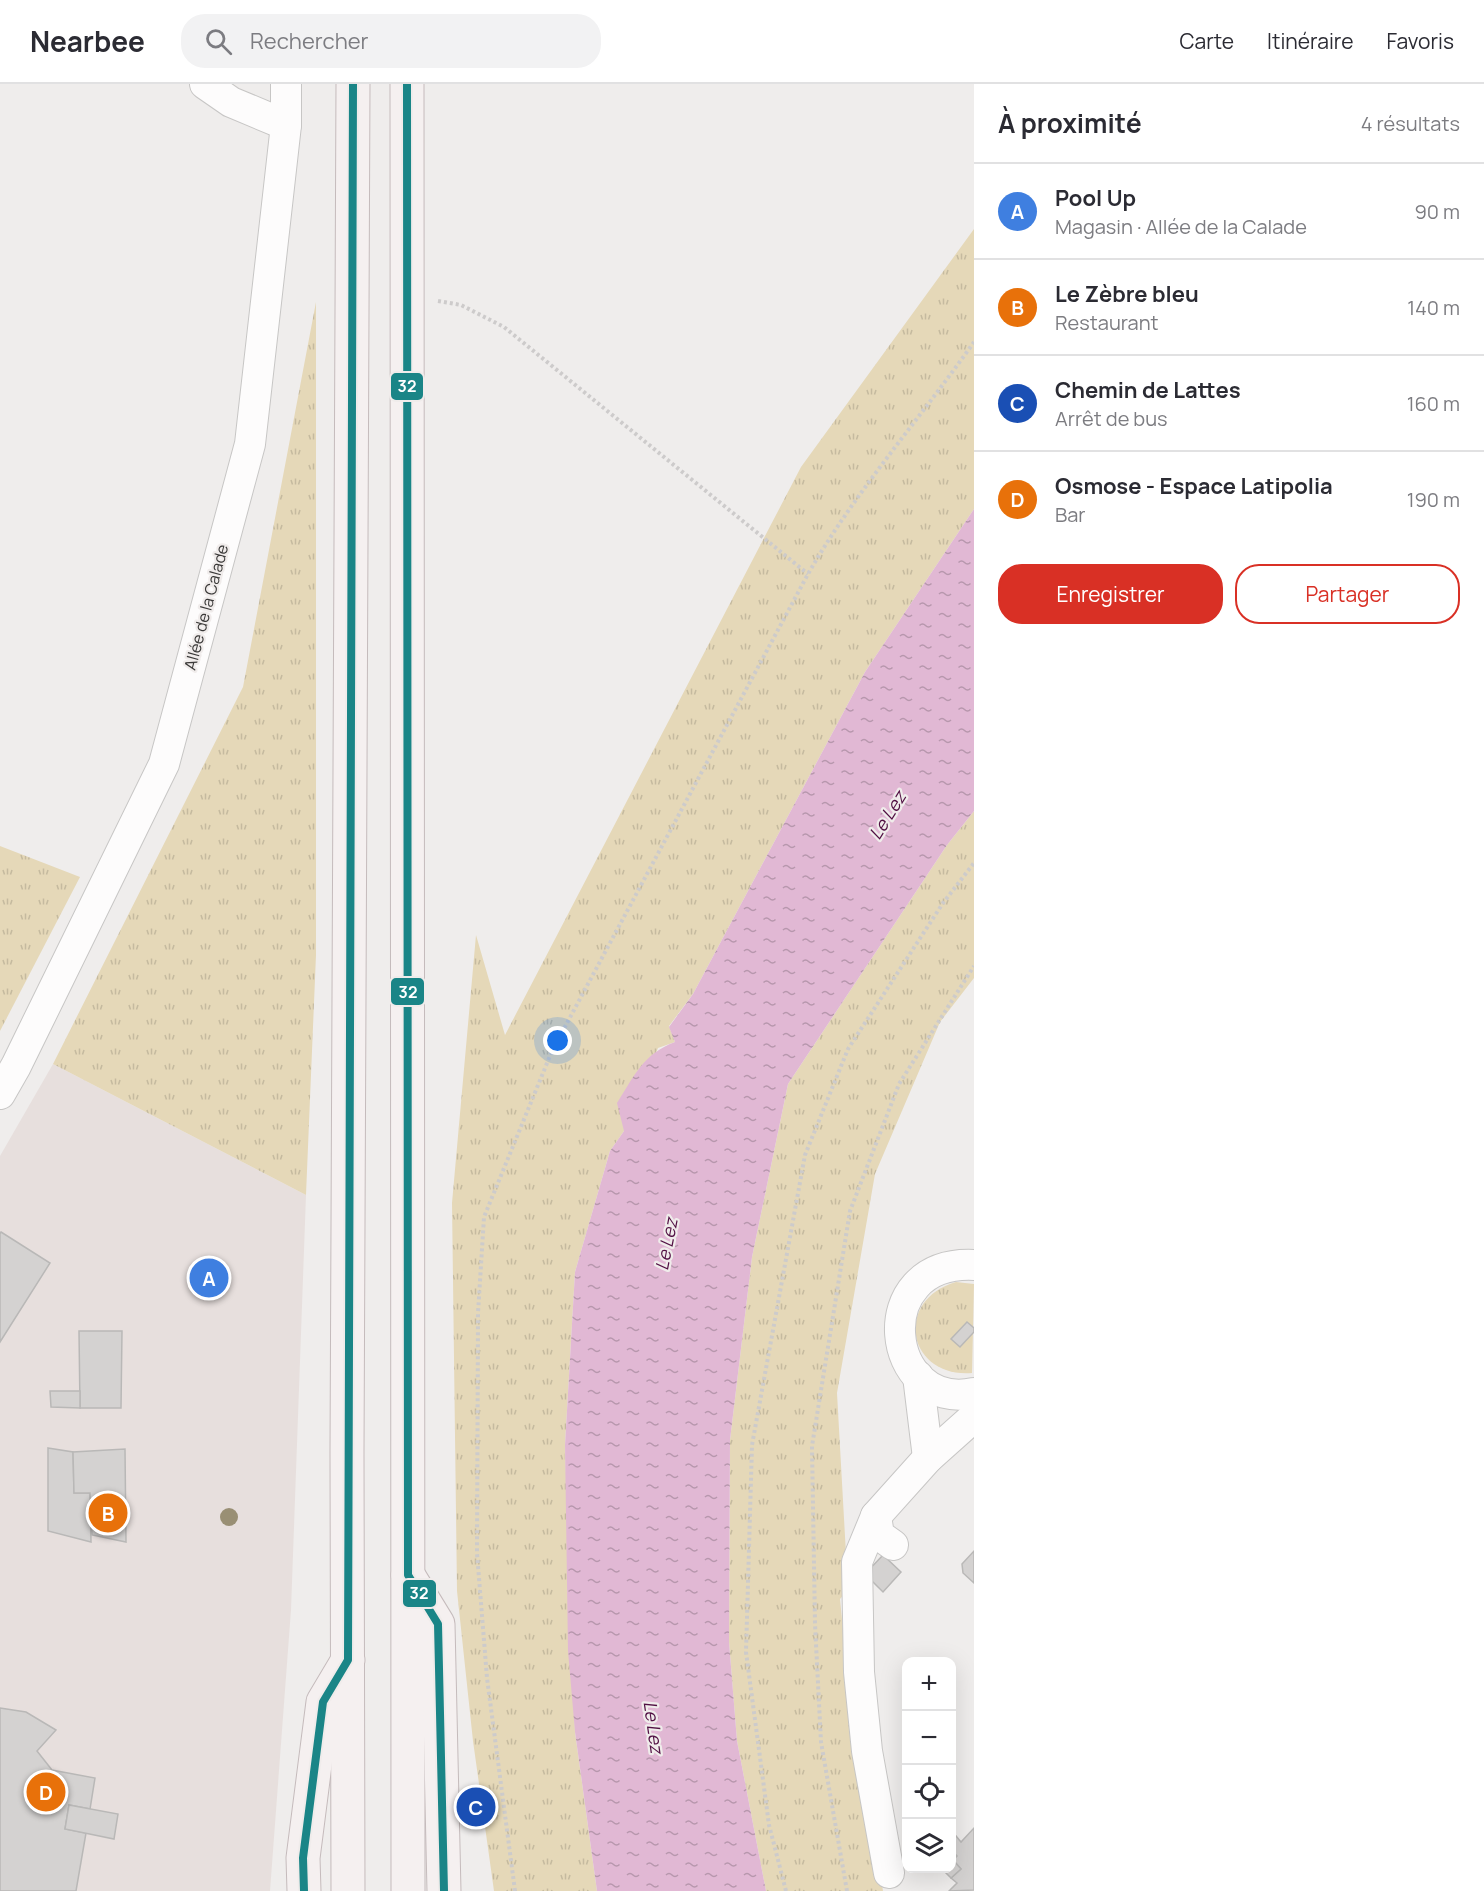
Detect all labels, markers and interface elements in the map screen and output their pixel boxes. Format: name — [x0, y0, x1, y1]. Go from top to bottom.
search box — [181, 14, 601, 68]
text: Nearbee — [30, 22, 145, 60]
icon: search — [202, 25, 235, 58]
text: Rechercher — [250, 26, 369, 56]
text: Carte — [1180, 27, 1234, 55]
text: Itinéraire — [1267, 27, 1353, 55]
text: Favoris — [1386, 27, 1454, 55]
text: À proximité — [998, 105, 1142, 141]
text: 4 résultats — [1361, 110, 1460, 137]
text: Pool Up — [1055, 183, 1136, 213]
text: A — [1011, 198, 1024, 225]
text: 90 m — [1414, 198, 1460, 225]
text: Magasin · Allée de la Calade — [1055, 213, 1307, 240]
text: Le Zèbre bleu — [1055, 279, 1199, 309]
text: B — [1011, 294, 1024, 321]
text: 140 m — [1407, 294, 1460, 321]
text: Restaurant — [1055, 309, 1159, 336]
line badge: 32 — [390, 372, 424, 401]
text: 32 — [398, 375, 416, 397]
text: Chemin de Lattes — [1055, 375, 1241, 405]
text: C — [1010, 390, 1025, 417]
text: 160 m — [1407, 390, 1460, 417]
text: Arrêt de bus — [1055, 405, 1168, 432]
text: Osmose - Espace Latipolia — [1055, 471, 1333, 501]
text: D — [1010, 486, 1025, 513]
text: 190 m — [1407, 486, 1460, 513]
text: Bar — [1055, 501, 1086, 528]
street label: Allée de la Calade — [179, 542, 233, 672]
button: Enregistrer — [998, 564, 1223, 624]
button: Partager — [1235, 564, 1460, 624]
water label: Le Lez — [863, 784, 912, 844]
line badge: 32 — [390, 977, 425, 1006]
text: 32 — [399, 981, 417, 1003]
your location — [543, 1026, 572, 1055]
water label: Le Lez — [649, 1213, 683, 1272]
pin: A — [190, 1256, 228, 1300]
pin: B — [88, 1490, 128, 1536]
line badge: 32 — [402, 1579, 437, 1608]
text: 32 — [410, 1582, 428, 1604]
map controls — [902, 1657, 956, 1873]
button: + — [902, 1657, 956, 1711]
water label: Le Lez — [638, 1699, 670, 1757]
button: − — [902, 1711, 956, 1765]
button: locate — [902, 1765, 956, 1819]
pin: D — [26, 1770, 66, 1814]
pin: C — [456, 1784, 496, 1830]
button: layers — [902, 1819, 956, 1873]

